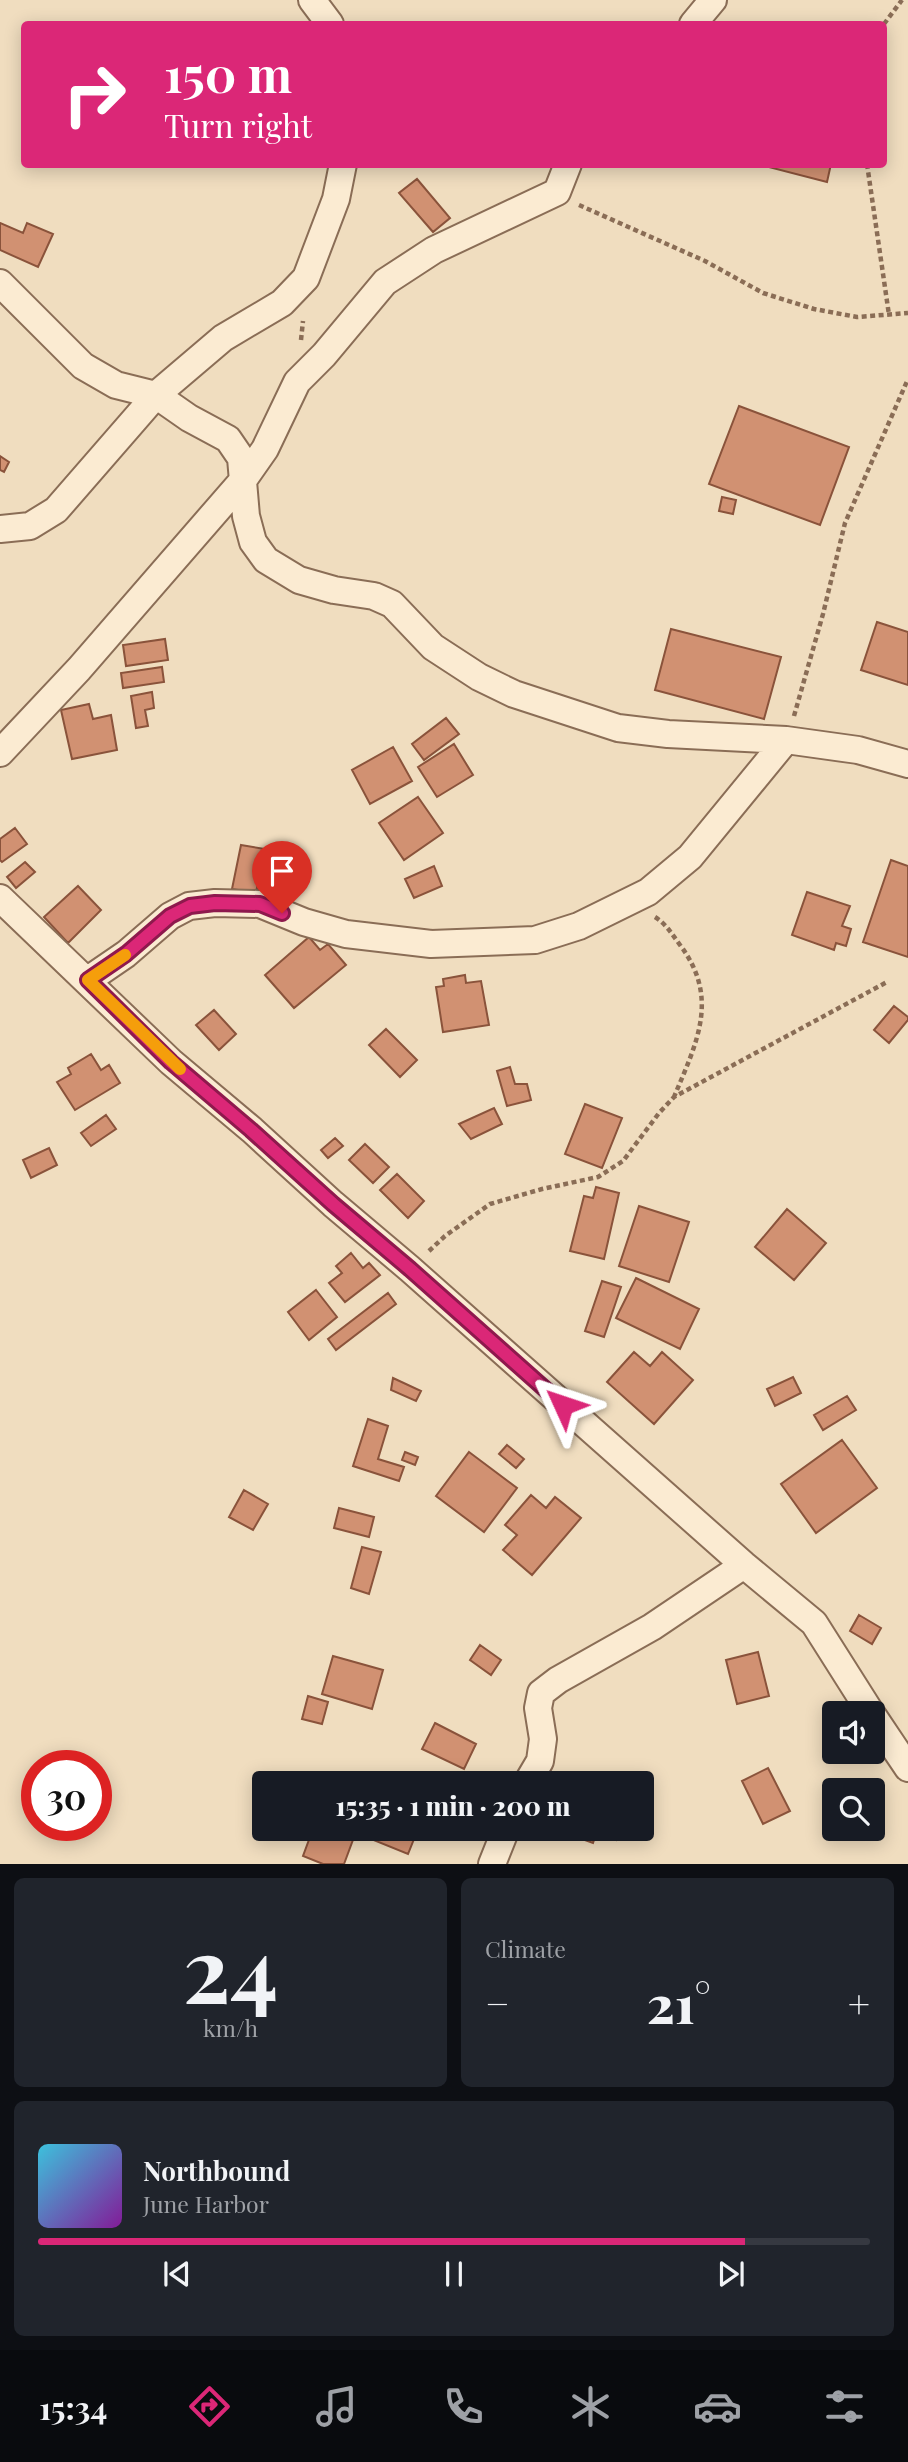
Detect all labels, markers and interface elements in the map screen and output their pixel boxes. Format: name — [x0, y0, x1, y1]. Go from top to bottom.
text: 150 m — [164, 40, 292, 105]
icon: right — [49, 49, 140, 140]
text: Turn right — [164, 103, 312, 146]
pin — [252, 841, 312, 913]
icon: arrive — [263, 852, 301, 890]
position arrow — [526, 1368, 600, 1442]
map controls — [822, 1701, 885, 1841]
button: sound — [822, 1701, 885, 1764]
speed limit sign: 30 — [21, 1750, 112, 1841]
button: search — [822, 1778, 885, 1841]
text: 15:35 · 1 min · 200 m — [336, 1788, 571, 1823]
text: 24 — [183, 1906, 278, 2027]
text: Climate — [485, 1933, 566, 1964]
text: 21° — [647, 1968, 711, 2037]
text: − — [485, 1977, 510, 2028]
text: + — [848, 1977, 870, 2028]
text: km/h — [203, 2012, 258, 2043]
text: Northbound — [143, 2153, 290, 2188]
text: June Harbor — [143, 2188, 269, 2219]
icon: previous — [158, 2255, 196, 2293]
icon: pause — [435, 2255, 473, 2293]
icon: next — [712, 2255, 750, 2293]
icon: directions — [185, 2382, 234, 2431]
icon: music — [312, 2382, 361, 2431]
icon: phone — [439, 2382, 488, 2431]
icon: climate — [566, 2382, 615, 2431]
icon: car — [693, 2382, 742, 2431]
icon: filters — [820, 2382, 869, 2431]
text: 15:34 — [39, 2385, 107, 2428]

